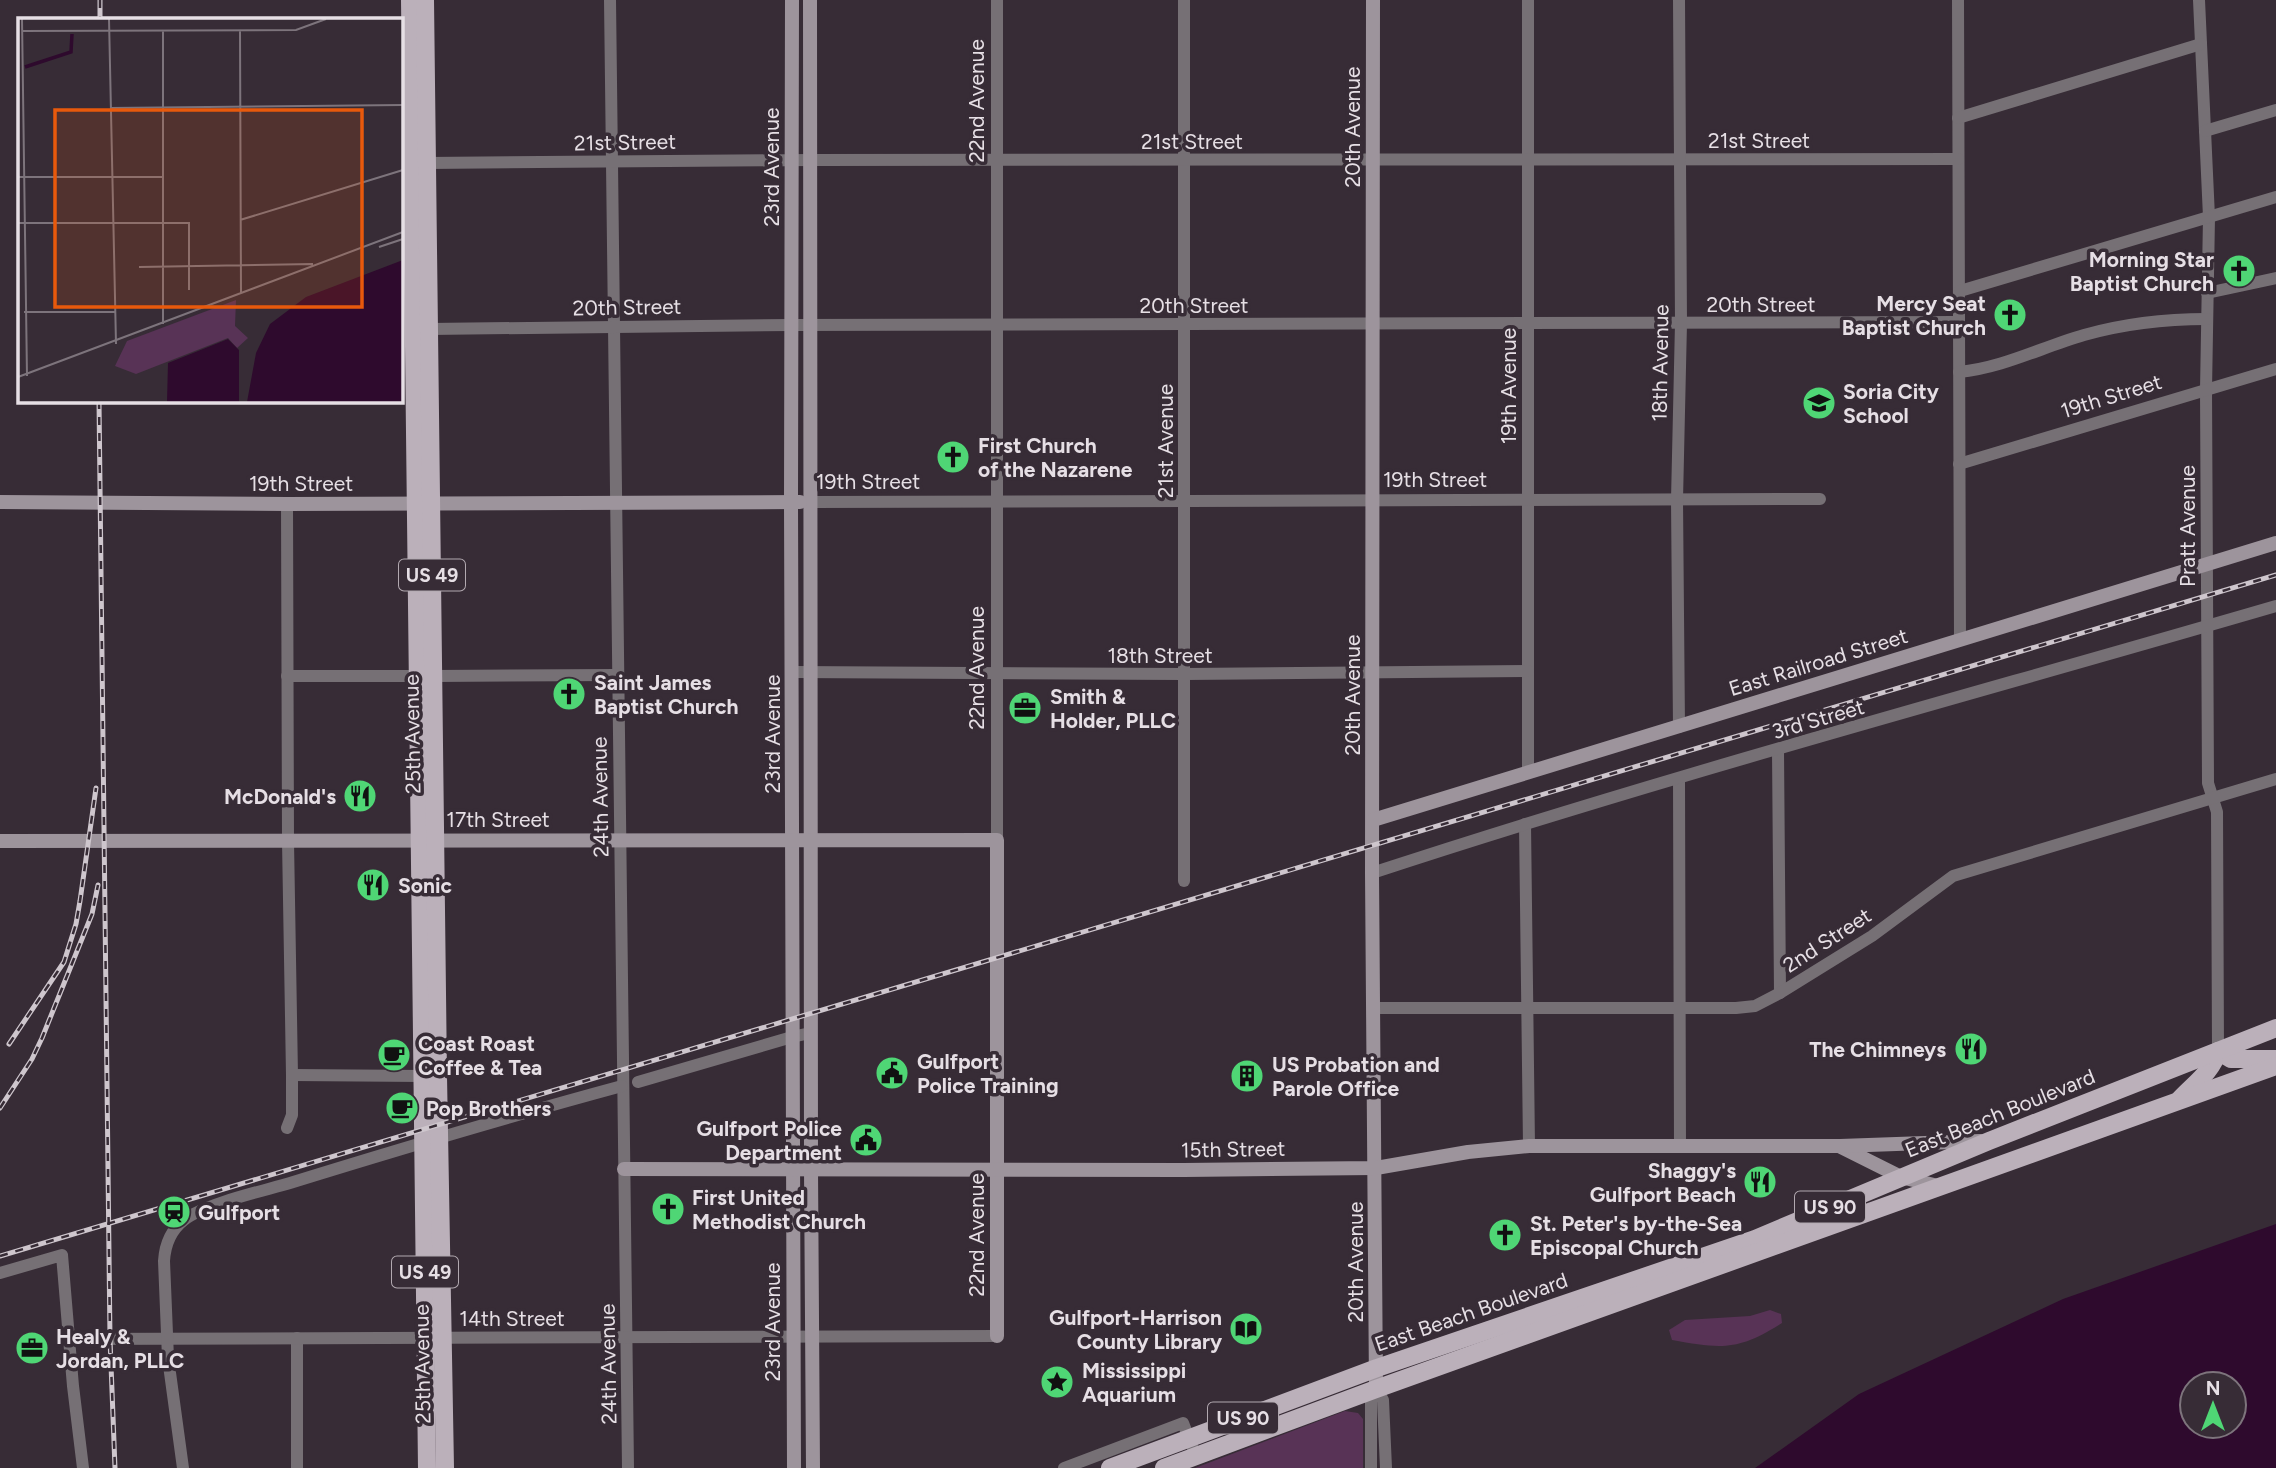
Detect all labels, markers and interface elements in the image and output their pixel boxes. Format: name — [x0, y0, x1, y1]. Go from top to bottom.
inset map — [18, 18, 402, 402]
street label: 22nd Avenue — [964, 39, 989, 163]
street label: 20th Avenue — [1340, 66, 1365, 188]
street label: 23rd Avenue — [759, 108, 784, 226]
street label: 21st Street — [1708, 128, 1810, 153]
street label: 21st Street — [574, 129, 676, 155]
street label: 21st Street — [1141, 129, 1243, 154]
place label: Morning Star Baptist Church — [2070, 247, 2214, 296]
church icon: Morning Star Baptist Church — [2220, 252, 2258, 290]
place label: Mercy Seat Baptist Church — [1842, 291, 1986, 340]
street label: 20th Street — [1707, 292, 1815, 317]
street label: 20th Street — [1140, 293, 1248, 318]
street label: 20th Street — [572, 294, 682, 320]
church icon: Mercy Seat Baptist Church — [1991, 296, 2029, 334]
street label: 18th Avenue — [1646, 304, 1674, 422]
street label: 19th Avenue — [1496, 328, 1521, 444]
street label: 19th Street — [2058, 369, 2165, 423]
place label: Soria City School — [1843, 379, 1940, 428]
street label: 21st Avenue — [1153, 384, 1178, 498]
school or university icon: Soria City School — [1800, 384, 1838, 422]
place label: First Church of the Nazarene — [978, 433, 1133, 482]
church icon: First Church of the Nazarene — [934, 438, 972, 476]
street label: Pratt Avenue — [2175, 465, 2200, 587]
street label: 19th Street — [1383, 467, 1487, 492]
street label: 19th Street — [816, 469, 920, 494]
street label: 19th Street — [249, 471, 353, 496]
road number: US 49 — [399, 560, 465, 590]
street label: 22nd Avenue — [964, 606, 989, 730]
street label: East Railroad Street — [1726, 623, 1910, 701]
street label: 20th Avenue — [1340, 634, 1365, 756]
street label: 18th Street — [1107, 643, 1213, 668]
place label: Saint James Baptist Church — [594, 670, 738, 719]
street label: 25th Avenue — [398, 674, 426, 794]
church icon: Saint James Baptist Church — [550, 675, 588, 713]
street label: 23rd Avenue — [760, 675, 785, 793]
place label: Smith & Holder, PLLC — [1050, 684, 1176, 733]
office icon: Smith & Holder, PLLC — [1006, 689, 1044, 727]
street label: 3rd Street — [1769, 694, 1867, 744]
street label: 24th Avenue — [586, 736, 614, 858]
restaurant icon: McDonald's — [341, 777, 379, 815]
place label: McDonald's — [224, 784, 336, 809]
street label: 17th Street — [446, 807, 550, 832]
restaurant icon: Sonic — [354, 866, 392, 904]
place label: Sonic — [398, 873, 452, 898]
street label: 2nd Street — [1778, 902, 1876, 978]
restaurant icon: The Chimneys — [1952, 1030, 1990, 1068]
place label: Coast Roast Coffee & Tea — [418, 1031, 542, 1080]
cafe icon: Coast Roast Coffee & Tea — [375, 1036, 413, 1074]
place label: The Chimneys — [1809, 1037, 1946, 1062]
place label: Gulfport Police Training — [917, 1049, 1059, 1098]
place label: US Probation and Parole Office — [1272, 1052, 1440, 1101]
public building icon: Gulfport Police Training — [873, 1054, 911, 1092]
building icon: US Probation and Parole Office — [1228, 1057, 1266, 1095]
street label: East Beach Boulevard — [1901, 1063, 2099, 1163]
cafe icon: Pop Brothers — [383, 1089, 421, 1127]
place label: Pop Brothers — [426, 1096, 551, 1121]
place label: Gulfport Police Department — [696, 1116, 842, 1165]
public building icon: Gulfport Police Department — [847, 1121, 885, 1159]
street label: 15th Street — [1181, 1136, 1285, 1162]
place label: Shaggy's Gulfport Beach — [1590, 1158, 1736, 1207]
restaurant icon: Shaggy's Gulfport Beach — [1741, 1163, 1779, 1201]
street label: 22nd Avenue — [964, 1173, 989, 1297]
place label: First United Methodist Church — [692, 1185, 866, 1234]
church icon: First United Methodist Church — [649, 1190, 687, 1228]
road number: US 90 — [1795, 1191, 1865, 1222]
station icon: Gulfport — [155, 1193, 193, 1231]
place label: Gulfport — [198, 1200, 280, 1225]
street label: 20th Avenue — [1343, 1201, 1368, 1323]
place label: St. Peter's by-the-Sea Episcopal Church — [1530, 1211, 1742, 1260]
church icon: St. Peter's by-the-Sea Episcopal Church — [1486, 1216, 1524, 1254]
road number: US 49 — [392, 1256, 458, 1288]
street label: 23rd Avenue — [760, 1263, 785, 1381]
street label: East Beach Boulevard — [1371, 1267, 1571, 1357]
street label: 24th Avenue — [594, 1303, 622, 1425]
street label: 25th Avenue — [408, 1304, 436, 1424]
place label: Gulfport-Harrison County Library — [1049, 1305, 1223, 1354]
street label: 14th Street — [459, 1306, 565, 1331]
library icon: Gulfport-Harrison County Library — [1227, 1310, 1265, 1348]
place label: Healy & Jordan, PLLC — [56, 1324, 184, 1373]
office icon: Healy & Jordan, PLLC — [13, 1329, 51, 1367]
place label: Mississippi Aquarium — [1082, 1358, 1186, 1407]
place icon: Mississippi Aquarium — [1038, 1363, 1076, 1401]
north arrow — [2178, 1370, 2248, 1440]
text: N — [2206, 1377, 2220, 1400]
road number: US 90 — [1208, 1402, 1278, 1434]

